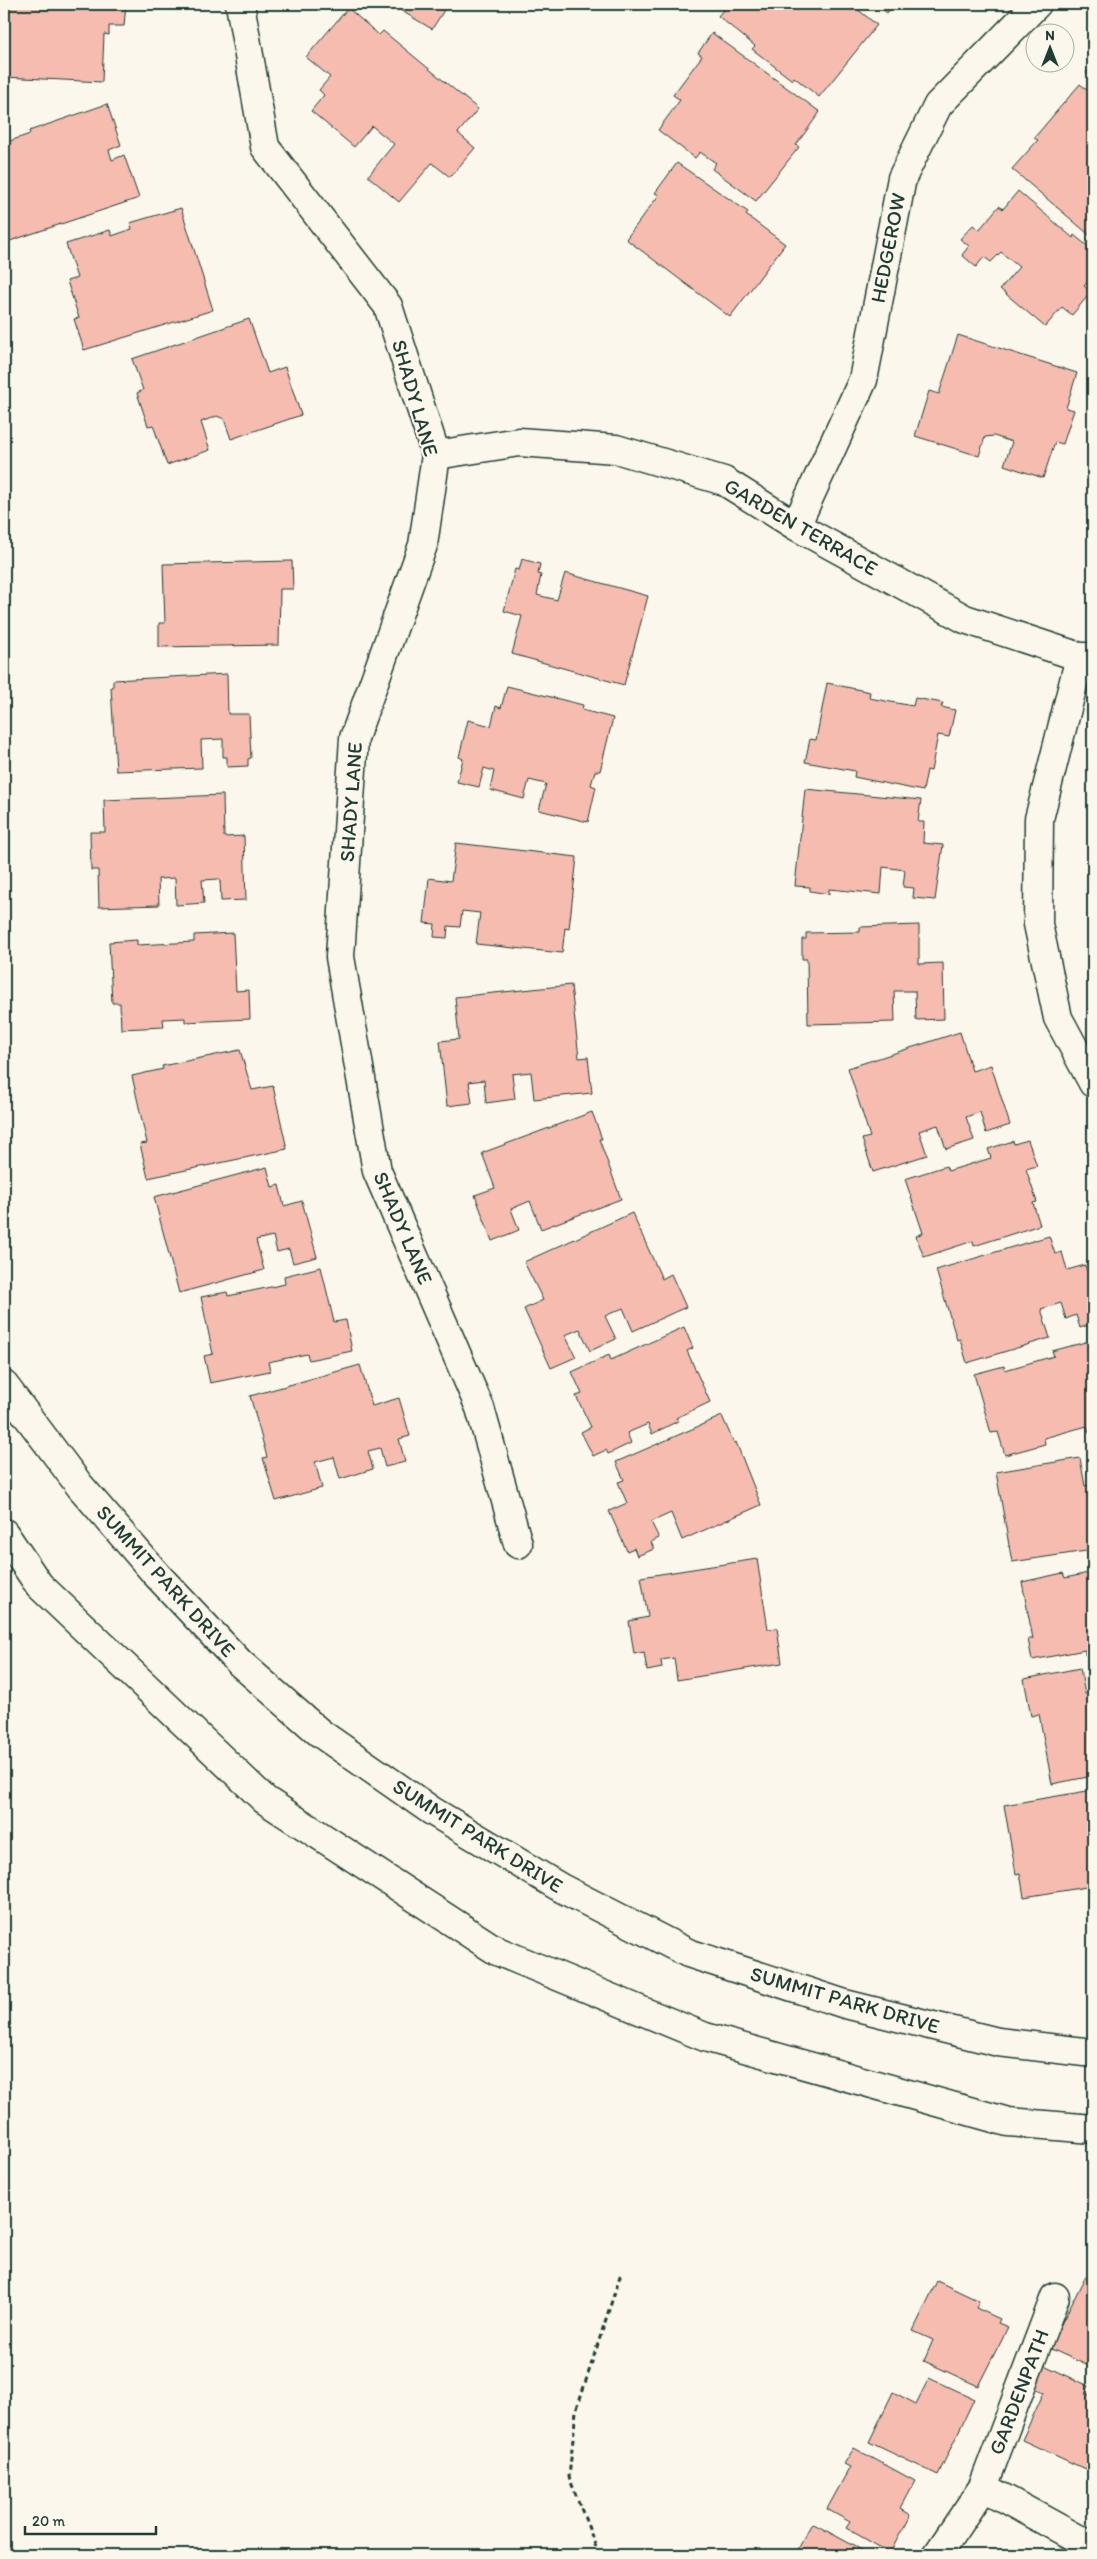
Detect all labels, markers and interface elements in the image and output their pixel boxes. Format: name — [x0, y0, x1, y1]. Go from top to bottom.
north arrow — [1024, 22, 1074, 72]
text: N — [1045, 27, 1055, 44]
street label: HEDGEROW — [865, 191, 910, 305]
street label: SHADY LANE — [387, 337, 444, 459]
street label: GARDEN TERRACE — [720, 472, 883, 581]
street label: SHADY LANE — [334, 741, 367, 863]
street label: SHADY LANE — [368, 1168, 438, 1288]
street label: SUMMIT PARK DRIVE — [92, 1500, 241, 1662]
street label: SUMMIT PARK DRIVE — [389, 1773, 568, 1898]
street label: SUMMIT PARK DRIVE — [748, 1961, 943, 2039]
street label: GARDENPATH — [983, 2326, 1054, 2458]
scale bar — [25, 2504, 156, 2536]
text: 20 m — [32, 2512, 66, 2530]

